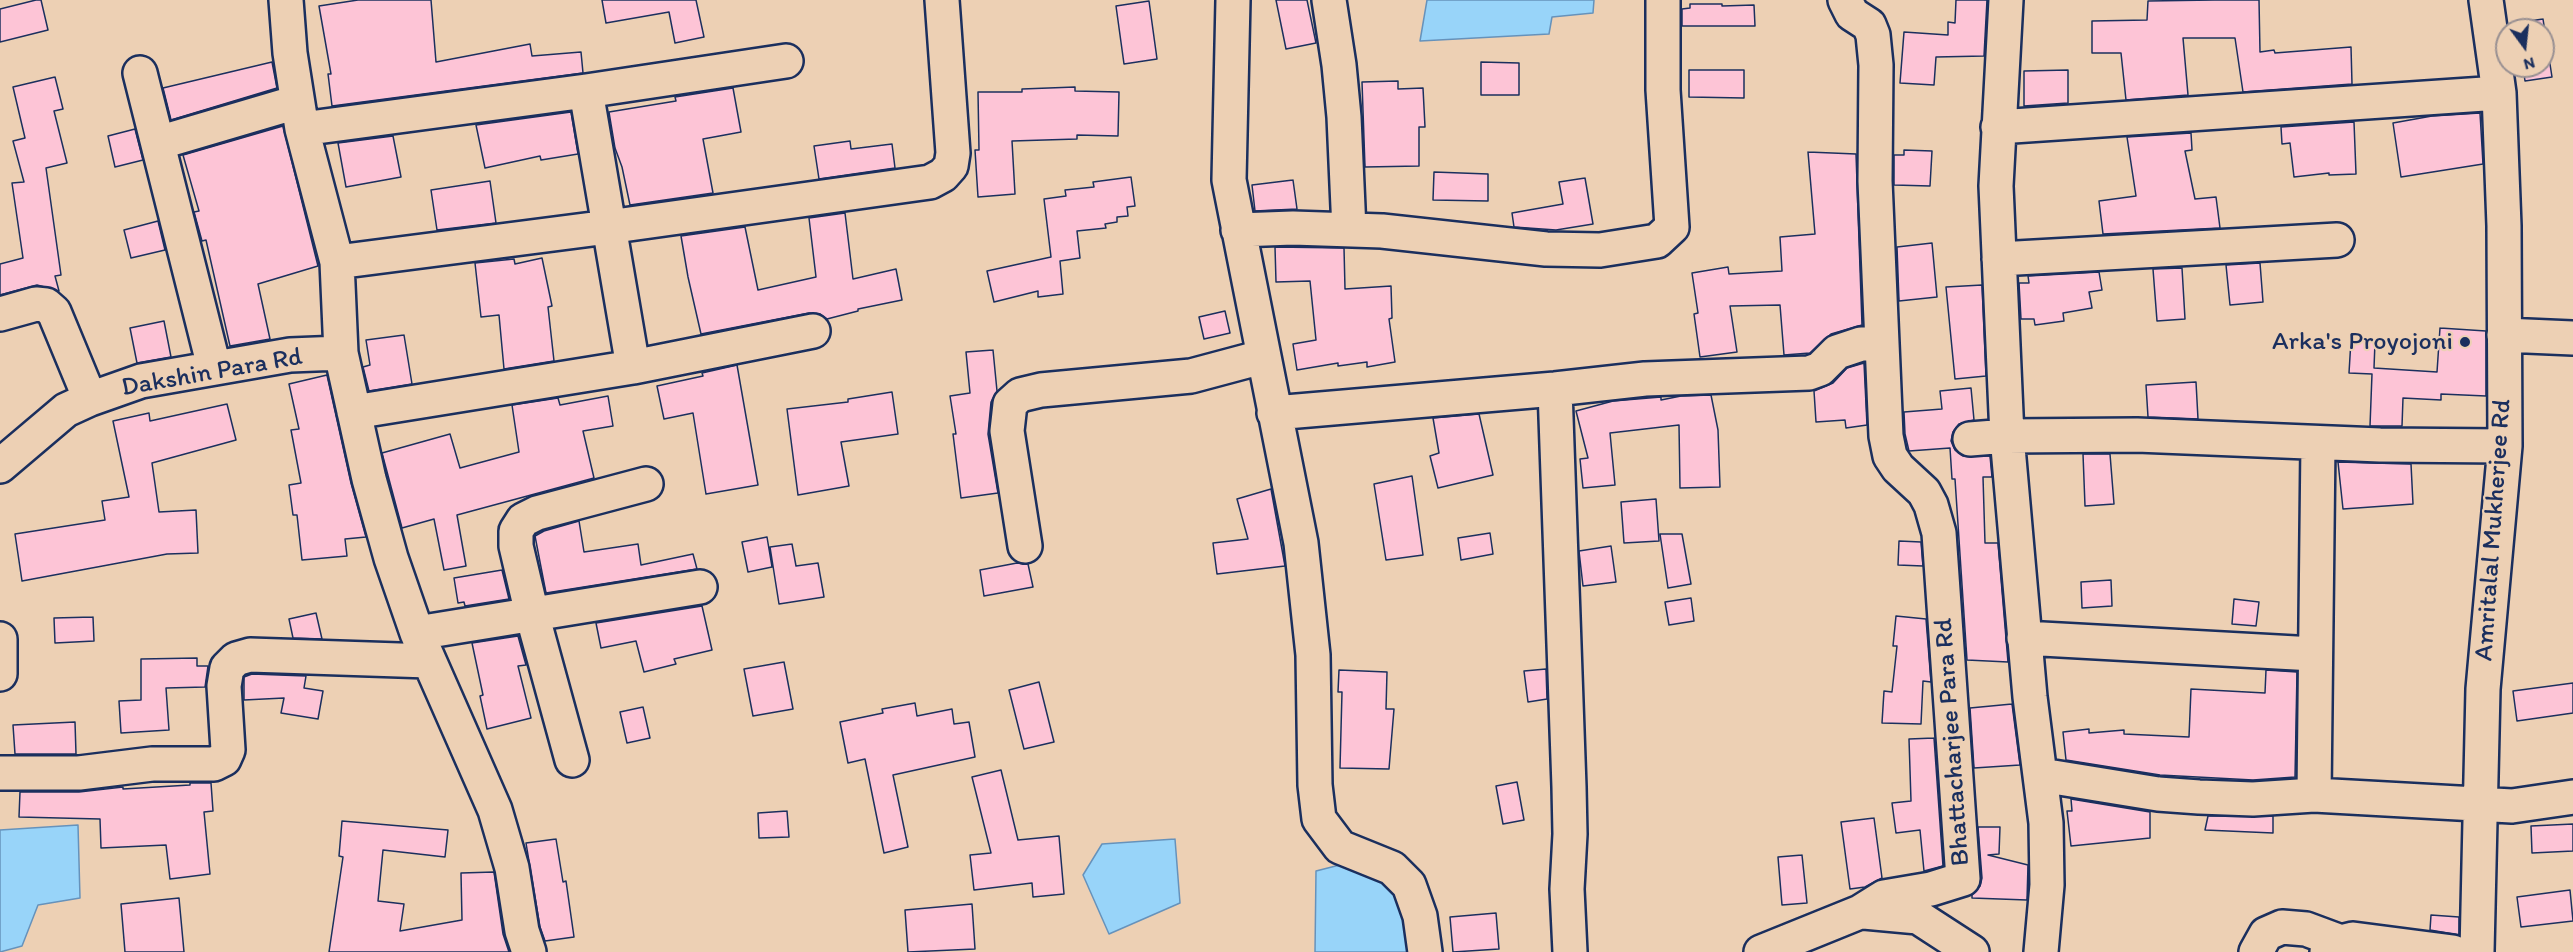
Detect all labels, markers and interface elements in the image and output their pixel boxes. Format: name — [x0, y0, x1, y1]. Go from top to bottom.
north arrow — [2495, 18, 2555, 78]
text: N — [2522, 53, 2537, 75]
place label: Arka's Proyojoni — [2272, 326, 2453, 358]
marker: Arka's Proyojoni — [2458, 335, 2472, 349]
street label: Dakshin Para Rd — [119, 342, 305, 404]
street label: Amritalal Mukherjee Rd — [2469, 398, 2519, 662]
street label: Bhattacharjee Para Rd — [1929, 617, 1977, 867]

